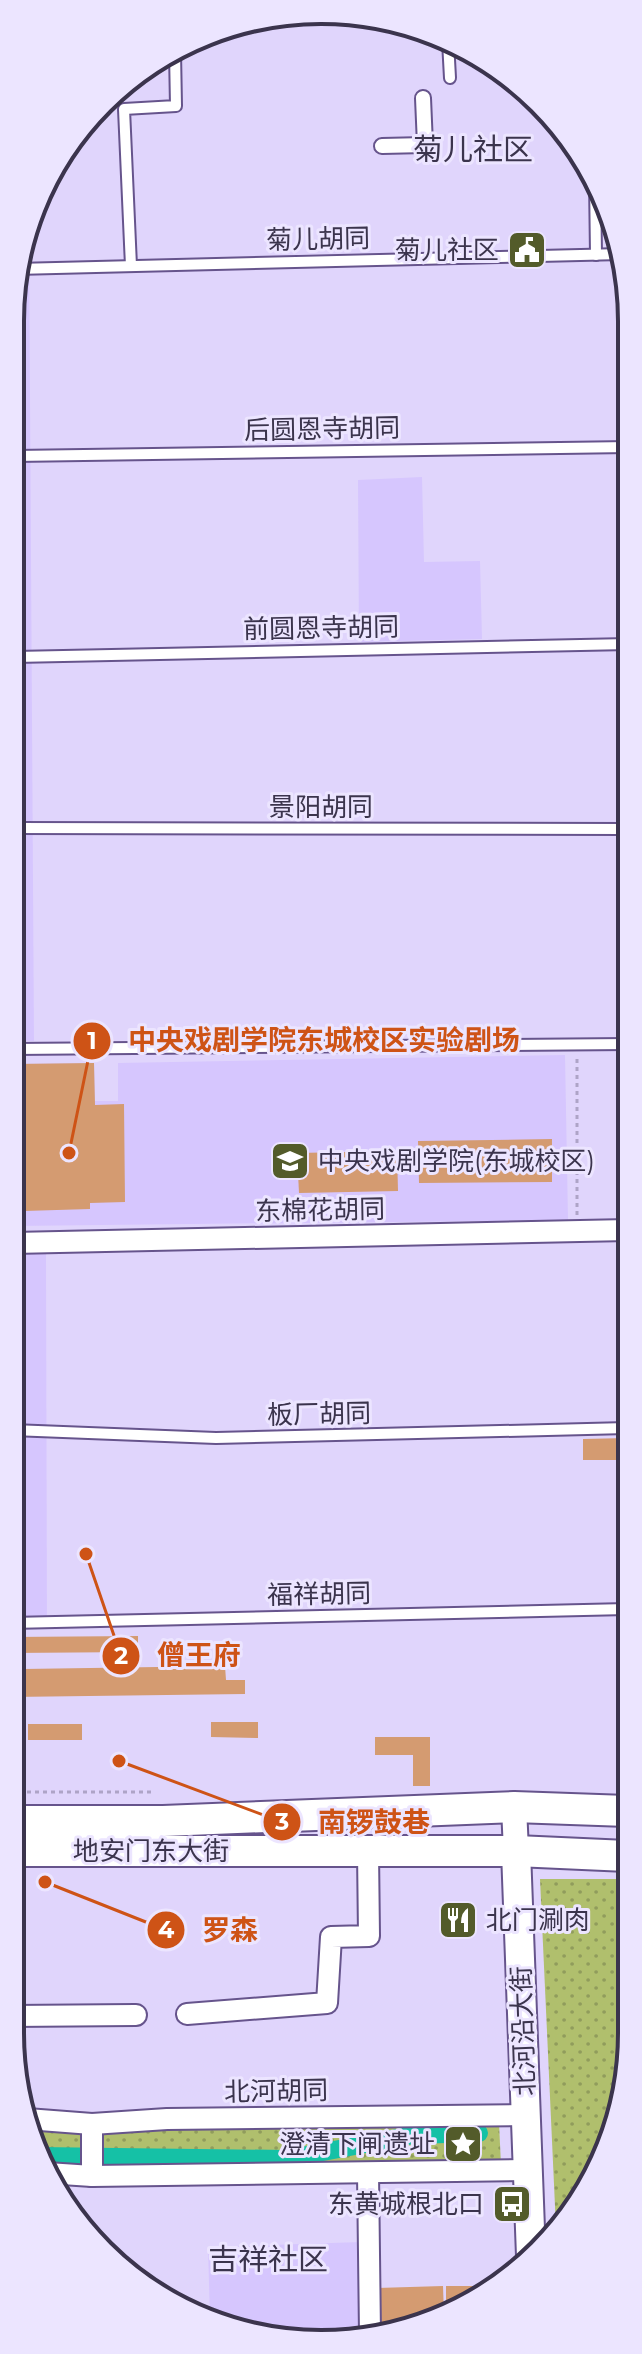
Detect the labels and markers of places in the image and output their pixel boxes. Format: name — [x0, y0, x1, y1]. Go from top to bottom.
public building icon: 菊儿社区 — [506, 229, 548, 271]
place label: 菊儿社区 — [395, 234, 499, 266]
callout: 中央戏剧学院东城校区实验剧场 — [72, 1015, 536, 1067]
school or university icon: 中央戏剧学院(东城校区) — [269, 1140, 311, 1182]
place label: 中央戏剧学院(东城校区) — [318, 1145, 595, 1177]
callout: 僧王府 — [101, 1630, 257, 1682]
callout: 南锣鼓巷 — [262, 1796, 446, 1848]
restaurant icon: 北门涮肉 — [437, 1899, 479, 1941]
callout: 罗森 — [146, 1904, 274, 1956]
place label: 北门涮肉 — [486, 1904, 590, 1936]
place icon: 澄清下闸遗址 — [442, 2123, 484, 2165]
place label: 澄清下闸遗址 — [279, 2128, 435, 2160]
bus stop icon: 东黄城根北口 — [491, 2183, 533, 2225]
place label: 东黄城根北口 — [328, 2188, 484, 2220]

